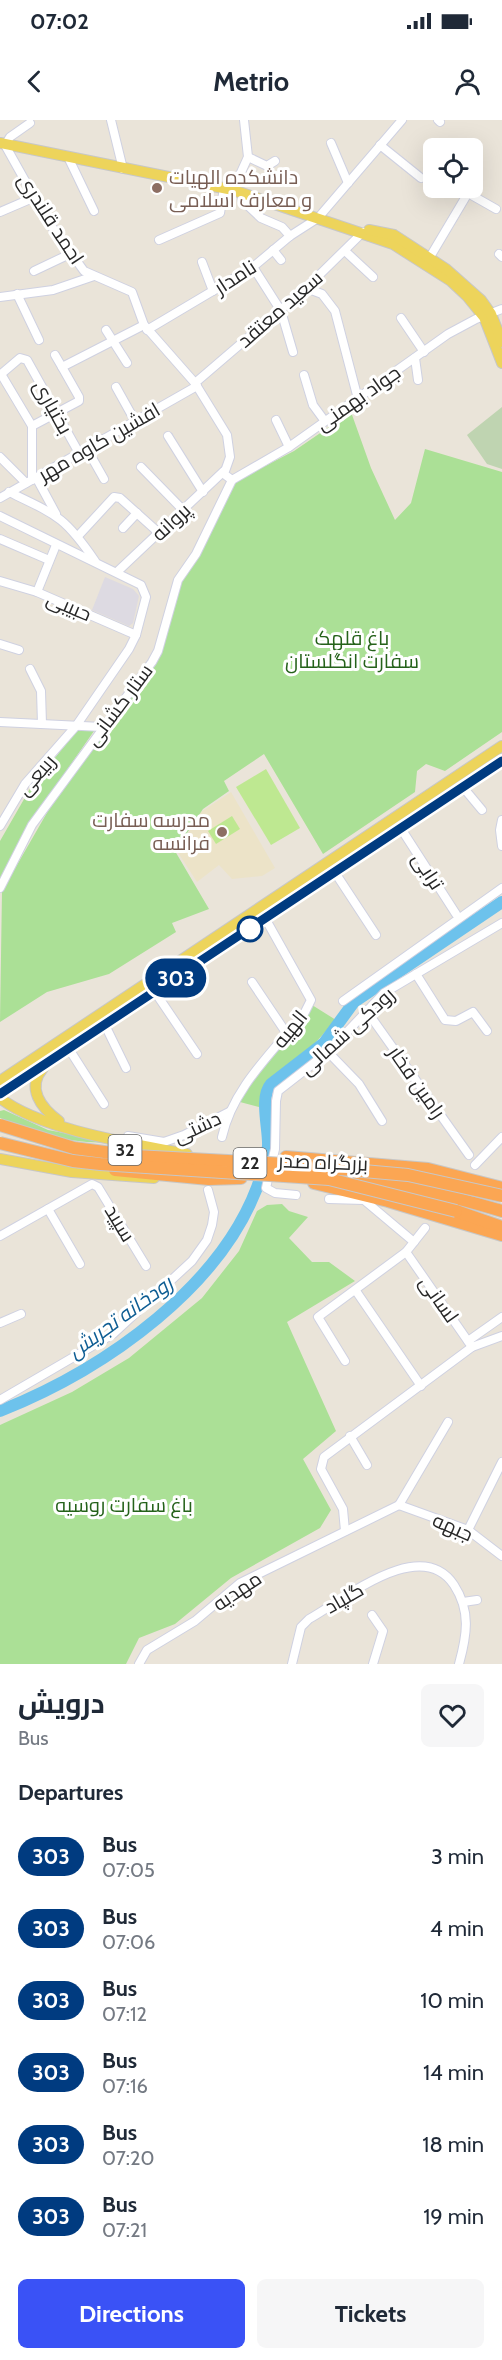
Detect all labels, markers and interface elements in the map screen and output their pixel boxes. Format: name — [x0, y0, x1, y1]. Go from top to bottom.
text: 07:02 — [30, 8, 89, 35]
icon: back — [18, 65, 51, 98]
text: Metrio — [213, 65, 289, 98]
icon: person — [451, 65, 484, 98]
map controls — [423, 138, 483, 198]
button: locate — [423, 138, 483, 198]
place label: دانشکده الهیات و معارف اسلامی — [169, 165, 312, 213]
street label: احمد قلندری — [12, 169, 89, 269]
marker: دانشکده الهیات و معارف اسلامی — [150, 181, 164, 195]
street label: نامدار — [209, 255, 261, 300]
street label: سعید معتقد — [232, 265, 328, 353]
street label: جواد بهمنی — [311, 360, 406, 437]
street label: بختیاری — [28, 376, 78, 439]
street label: افشین کاوه مهر — [33, 397, 165, 488]
street label: پروانه — [147, 498, 197, 547]
street label: حبیبی — [43, 586, 95, 627]
park label: باغ قلهک سفارت انگلستان — [285, 626, 419, 674]
street label: ستار کشانی — [80, 659, 158, 751]
street label: ربیعی — [12, 749, 61, 801]
place label: مدرسه سفارت فرانسه — [92, 808, 210, 855]
marker: مدرسه سفارت فرانسه — [215, 825, 229, 839]
street label: ترابی — [406, 848, 449, 895]
unlabelled marker — [237, 916, 263, 942]
line badge: 303 — [142, 958, 210, 998]
text: 303 — [157, 966, 195, 991]
street label: رودکی شمالی — [295, 982, 400, 1081]
street label: الهیه — [268, 1005, 313, 1053]
street label: رامین فخار — [382, 1040, 451, 1124]
street label: دشتی — [169, 1106, 225, 1149]
road number: 32 — [108, 1135, 142, 1165]
road number: 22 — [234, 1148, 266, 1178]
street label: بزرگراه صدر — [277, 1148, 368, 1176]
street label: سپید — [99, 1200, 140, 1246]
water label: رودخانه تجریش — [63, 1270, 179, 1364]
street label: لسانی — [414, 1271, 464, 1328]
park label: باغ سفارت روسیه — [55, 1493, 193, 1519]
street label: جبهه — [429, 1508, 477, 1547]
street label: مهدیه — [208, 1566, 267, 1617]
street label: گلپاد — [320, 1577, 368, 1620]
button: heart — [421, 1684, 484, 1747]
text: درویش — [18, 1686, 105, 1720]
text: Bus — [18, 1726, 49, 1750]
text: Departures — [18, 1779, 123, 1806]
text: Bus — [102, 1831, 137, 1858]
text: 3 min — [431, 1843, 484, 1870]
text: 303 — [32, 1844, 70, 1869]
text: 07:05 — [102, 1858, 155, 1882]
text: Bus — [102, 1903, 137, 1930]
text: 4 min — [430, 1915, 484, 1942]
text: 303 — [32, 1916, 70, 1941]
text: 07:06 — [102, 1930, 155, 1954]
text: Bus — [102, 1975, 137, 2002]
text: 10 min — [420, 1987, 484, 2014]
text: 303 — [32, 1988, 70, 2013]
text: 07:12 — [102, 2002, 147, 2026]
text: Bus — [102, 2047, 137, 2074]
text: 14 min — [423, 2059, 484, 2086]
text: 303 — [32, 2060, 70, 2085]
text: 07:16 — [102, 2074, 148, 2098]
text: Bus — [102, 2119, 137, 2146]
text: 18 min — [422, 2131, 484, 2158]
text: 303 — [32, 2132, 70, 2157]
text: 07:20 — [102, 2146, 154, 2170]
text: Bus — [102, 2191, 137, 2218]
text: 19 min — [423, 2203, 484, 2230]
text: 303 — [32, 2204, 70, 2229]
text: 07:21 — [102, 2218, 147, 2242]
button: Directions — [18, 2279, 245, 2348]
button: Tickets — [257, 2279, 484, 2348]

